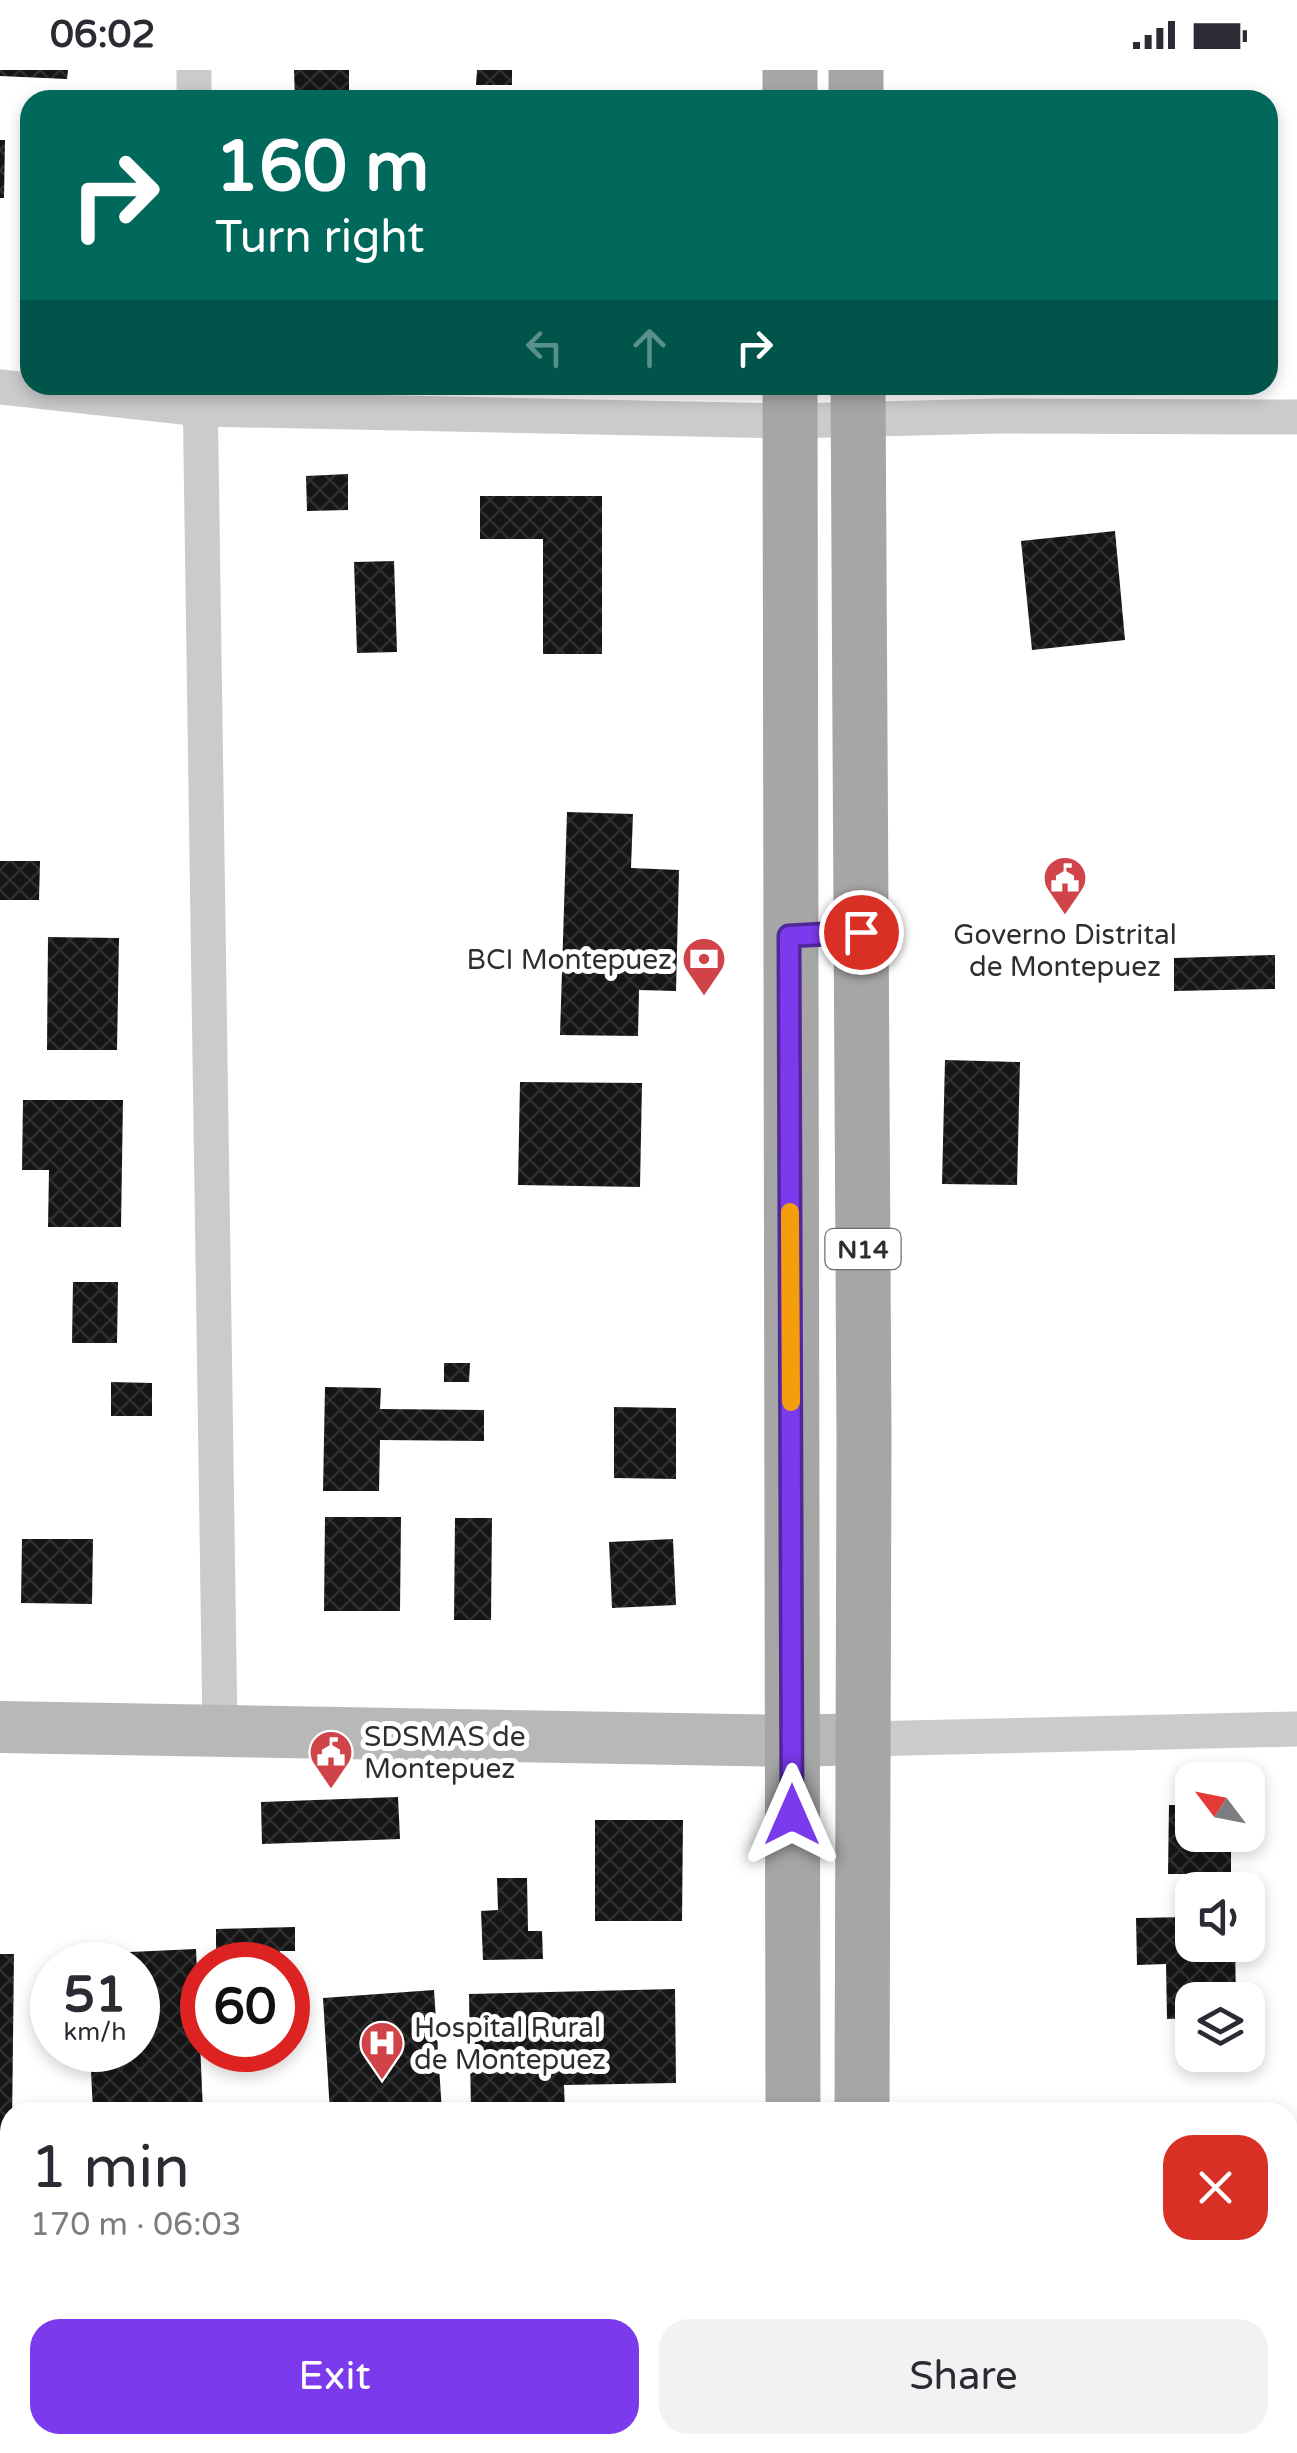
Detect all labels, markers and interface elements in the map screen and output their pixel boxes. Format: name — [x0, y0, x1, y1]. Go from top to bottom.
text: 06:02 — [50, 12, 155, 58]
text: 160 m — [215, 126, 429, 210]
icon: right — [50, 130, 180, 260]
text: Turn right — [215, 211, 424, 265]
icon: left — [517, 320, 572, 375]
icon: ahead — [622, 320, 677, 375]
icon: right — [727, 320, 782, 375]
public building icon: Governo Distrital de Montepuez — [1042, 855, 1088, 916]
pin — [819, 890, 904, 975]
icon: arrive — [834, 905, 889, 960]
place label: Governo Distrital de Montepuez — [953, 918, 1177, 984]
bank icon: BCI Montepuez — [681, 936, 727, 997]
place label: BCI Montepuez — [467, 943, 672, 977]
road number: N14 — [826, 1229, 900, 1269]
place label: SDSMAS de Montepuez — [364, 1720, 526, 1786]
public building icon: SDSMAS de Montepuez — [308, 1729, 354, 1790]
north arrow — [1175, 1762, 1265, 1852]
map controls — [1175, 1762, 1265, 2072]
position arrow — [740, 1763, 844, 1867]
button: sound — [1175, 1872, 1265, 1962]
speed limit sign: 60 — [180, 1942, 310, 2072]
text: 51 — [64, 1965, 126, 2025]
button: layers — [1175, 1982, 1265, 2072]
place label: Hospital Rural de Montepuez — [414, 2011, 606, 2077]
text: km/h — [64, 2017, 126, 2047]
hospital icon: Hospital Rural de Montepuez — [359, 2020, 405, 2081]
text: 1 min — [30, 2132, 190, 2204]
button: close — [1163, 2135, 1268, 2240]
text: 170 m · 06:03 — [30, 2206, 242, 2244]
button: Exit — [30, 2319, 639, 2434]
button: Share — [659, 2319, 1268, 2434]

